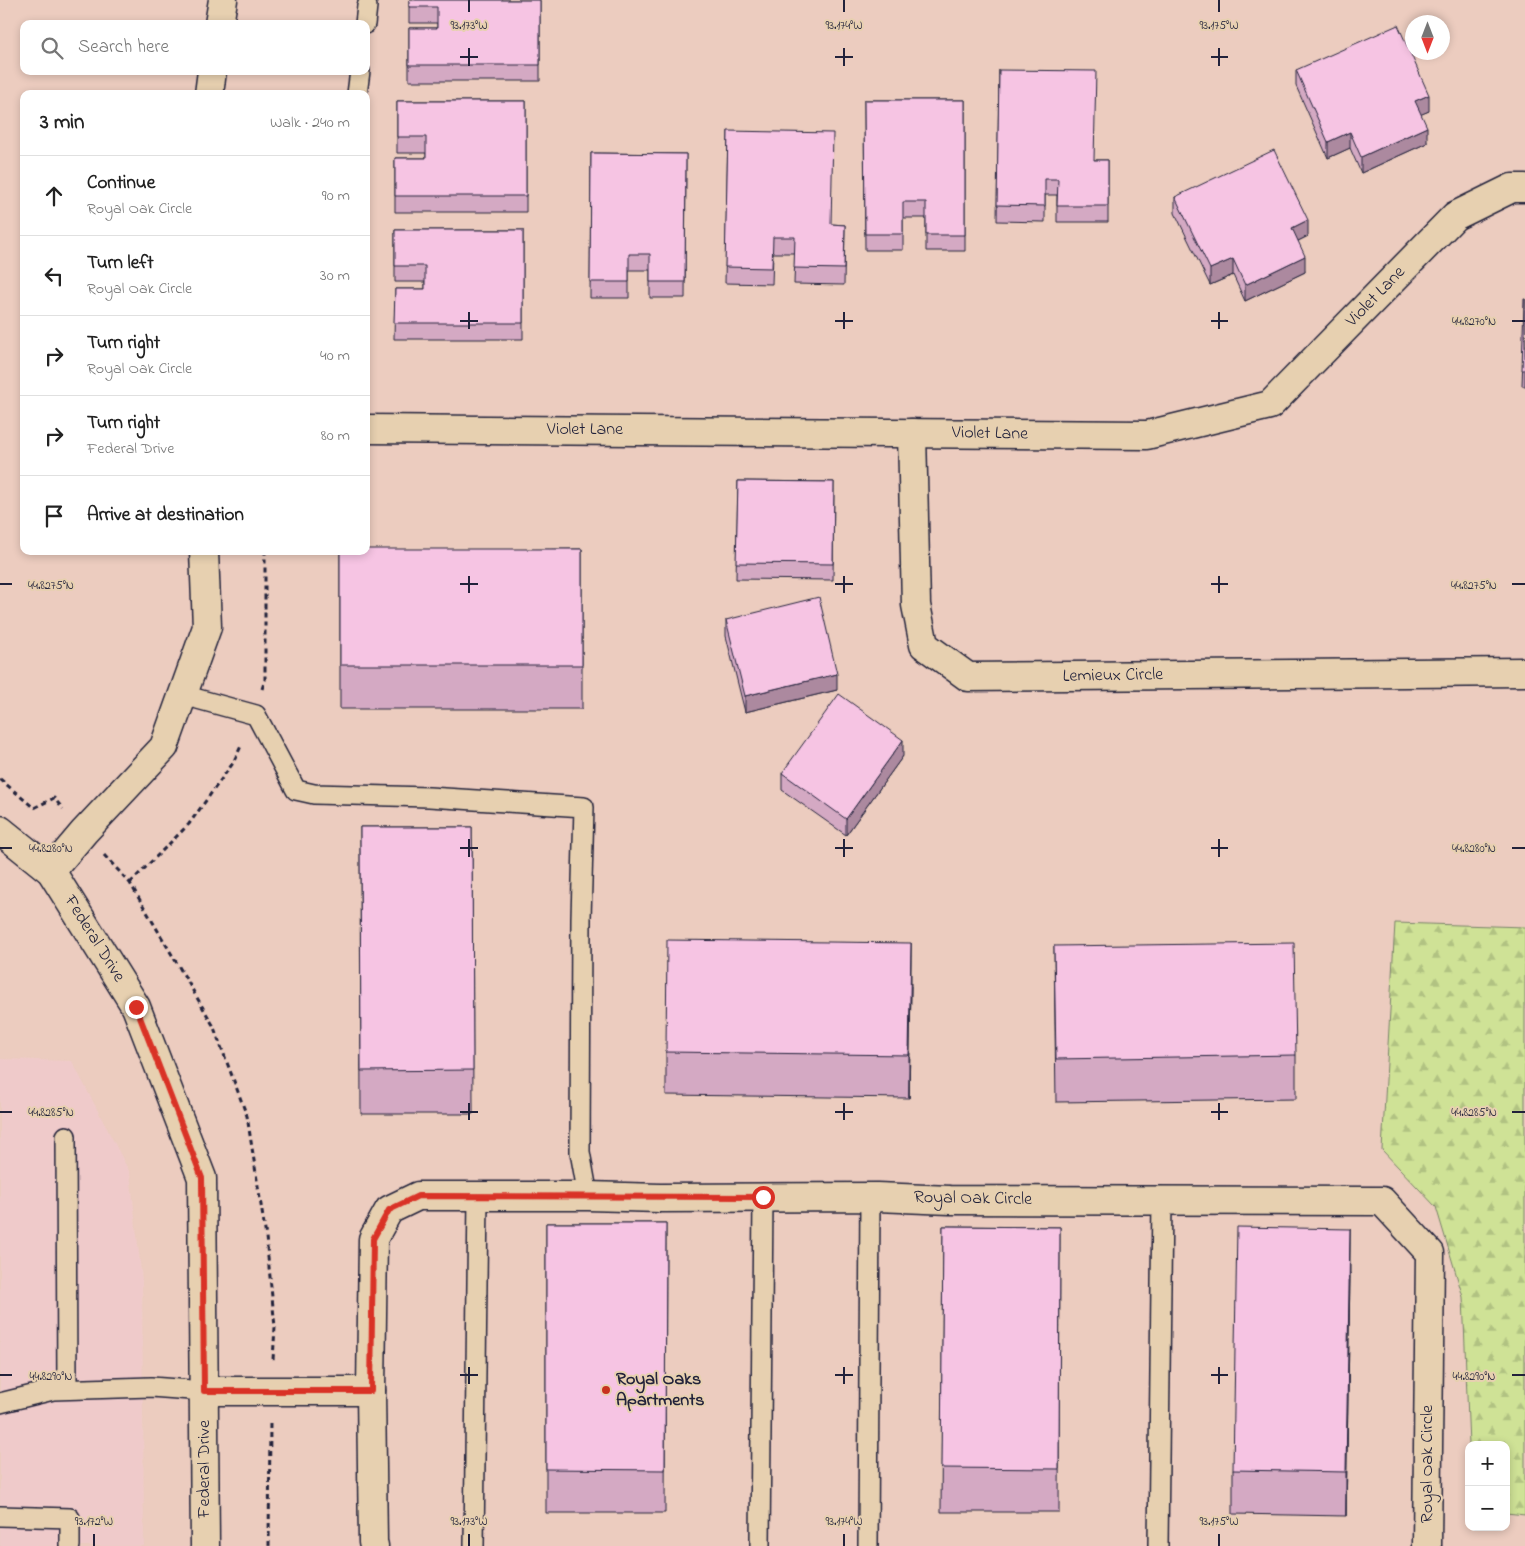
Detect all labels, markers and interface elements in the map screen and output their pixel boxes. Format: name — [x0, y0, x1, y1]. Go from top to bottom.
north arrow — [1405, 15, 1450, 60]
text: 93.173°W — [450, 17, 488, 35]
text: 93.174°W — [825, 17, 863, 35]
text: 93.175°W — [1199, 17, 1239, 35]
search box — [20, 20, 370, 75]
icon: search — [38, 34, 66, 62]
text: Search here — [78, 34, 169, 61]
text: 3 min — [40, 108, 84, 138]
text: Walk · 240 m — [270, 111, 350, 135]
text: Continue — [87, 170, 155, 197]
icon: ahead — [40, 182, 68, 210]
text: 90 m — [322, 184, 350, 208]
text: Royal Oak Circle — [87, 197, 192, 221]
text: Turn left — [87, 250, 154, 277]
street label: Violet Lane — [1339, 260, 1413, 334]
icon: left — [40, 262, 68, 290]
text: 30 m — [320, 264, 350, 288]
text: Royal Oak Circle — [87, 277, 192, 301]
text: 44.8270°N — [1452, 313, 1496, 331]
text: Turn right — [87, 330, 160, 357]
icon: right — [40, 342, 68, 370]
text: 40 m — [320, 344, 350, 368]
text: Royal Oak Circle — [87, 357, 192, 381]
text: Turn right — [87, 410, 160, 437]
street label: Violet Lane — [546, 417, 624, 443]
street label: Violet Lane — [951, 420, 1029, 448]
icon: right — [40, 422, 68, 450]
text: 80 m — [321, 424, 350, 448]
text: Federal Drive — [87, 437, 174, 461]
icon: arrive — [40, 502, 68, 530]
text: Arrive at destination — [87, 502, 244, 529]
text: 44.8275°N — [28, 577, 74, 595]
text: 44.8275°N — [1451, 577, 1497, 595]
street label: Lemieux Circle — [1062, 662, 1164, 690]
text: 44.8280°N — [29, 840, 73, 858]
text: 44.8280°N — [1452, 840, 1496, 858]
street label: Federal Drive — [56, 890, 132, 988]
route end — [125, 996, 148, 1019]
text: 44.8285°N — [28, 1104, 74, 1122]
text: 44.8285°N — [1451, 1104, 1497, 1122]
street label: Royal Oak Circle — [914, 1185, 1033, 1213]
route start — [752, 1186, 775, 1209]
place label: Royal Oaks Apartments — [616, 1367, 704, 1414]
text: 44.8290°N — [30, 1368, 72, 1386]
text: 44.8290°N — [1453, 1368, 1495, 1386]
marker: Royal Oaks Apartments — [600, 1384, 612, 1396]
street label: Royal Oak Circle — [1415, 1404, 1441, 1523]
street label: Federal Drive — [192, 1419, 218, 1519]
map controls — [1465, 1441, 1510, 1531]
button: + — [1465, 1441, 1510, 1486]
button: − — [1465, 1486, 1510, 1531]
text: 93.172°W — [75, 1513, 113, 1531]
text: 93.173°W — [450, 1513, 488, 1531]
text: 93.174°W — [825, 1513, 863, 1531]
text: 93.175°W — [1199, 1513, 1239, 1531]

